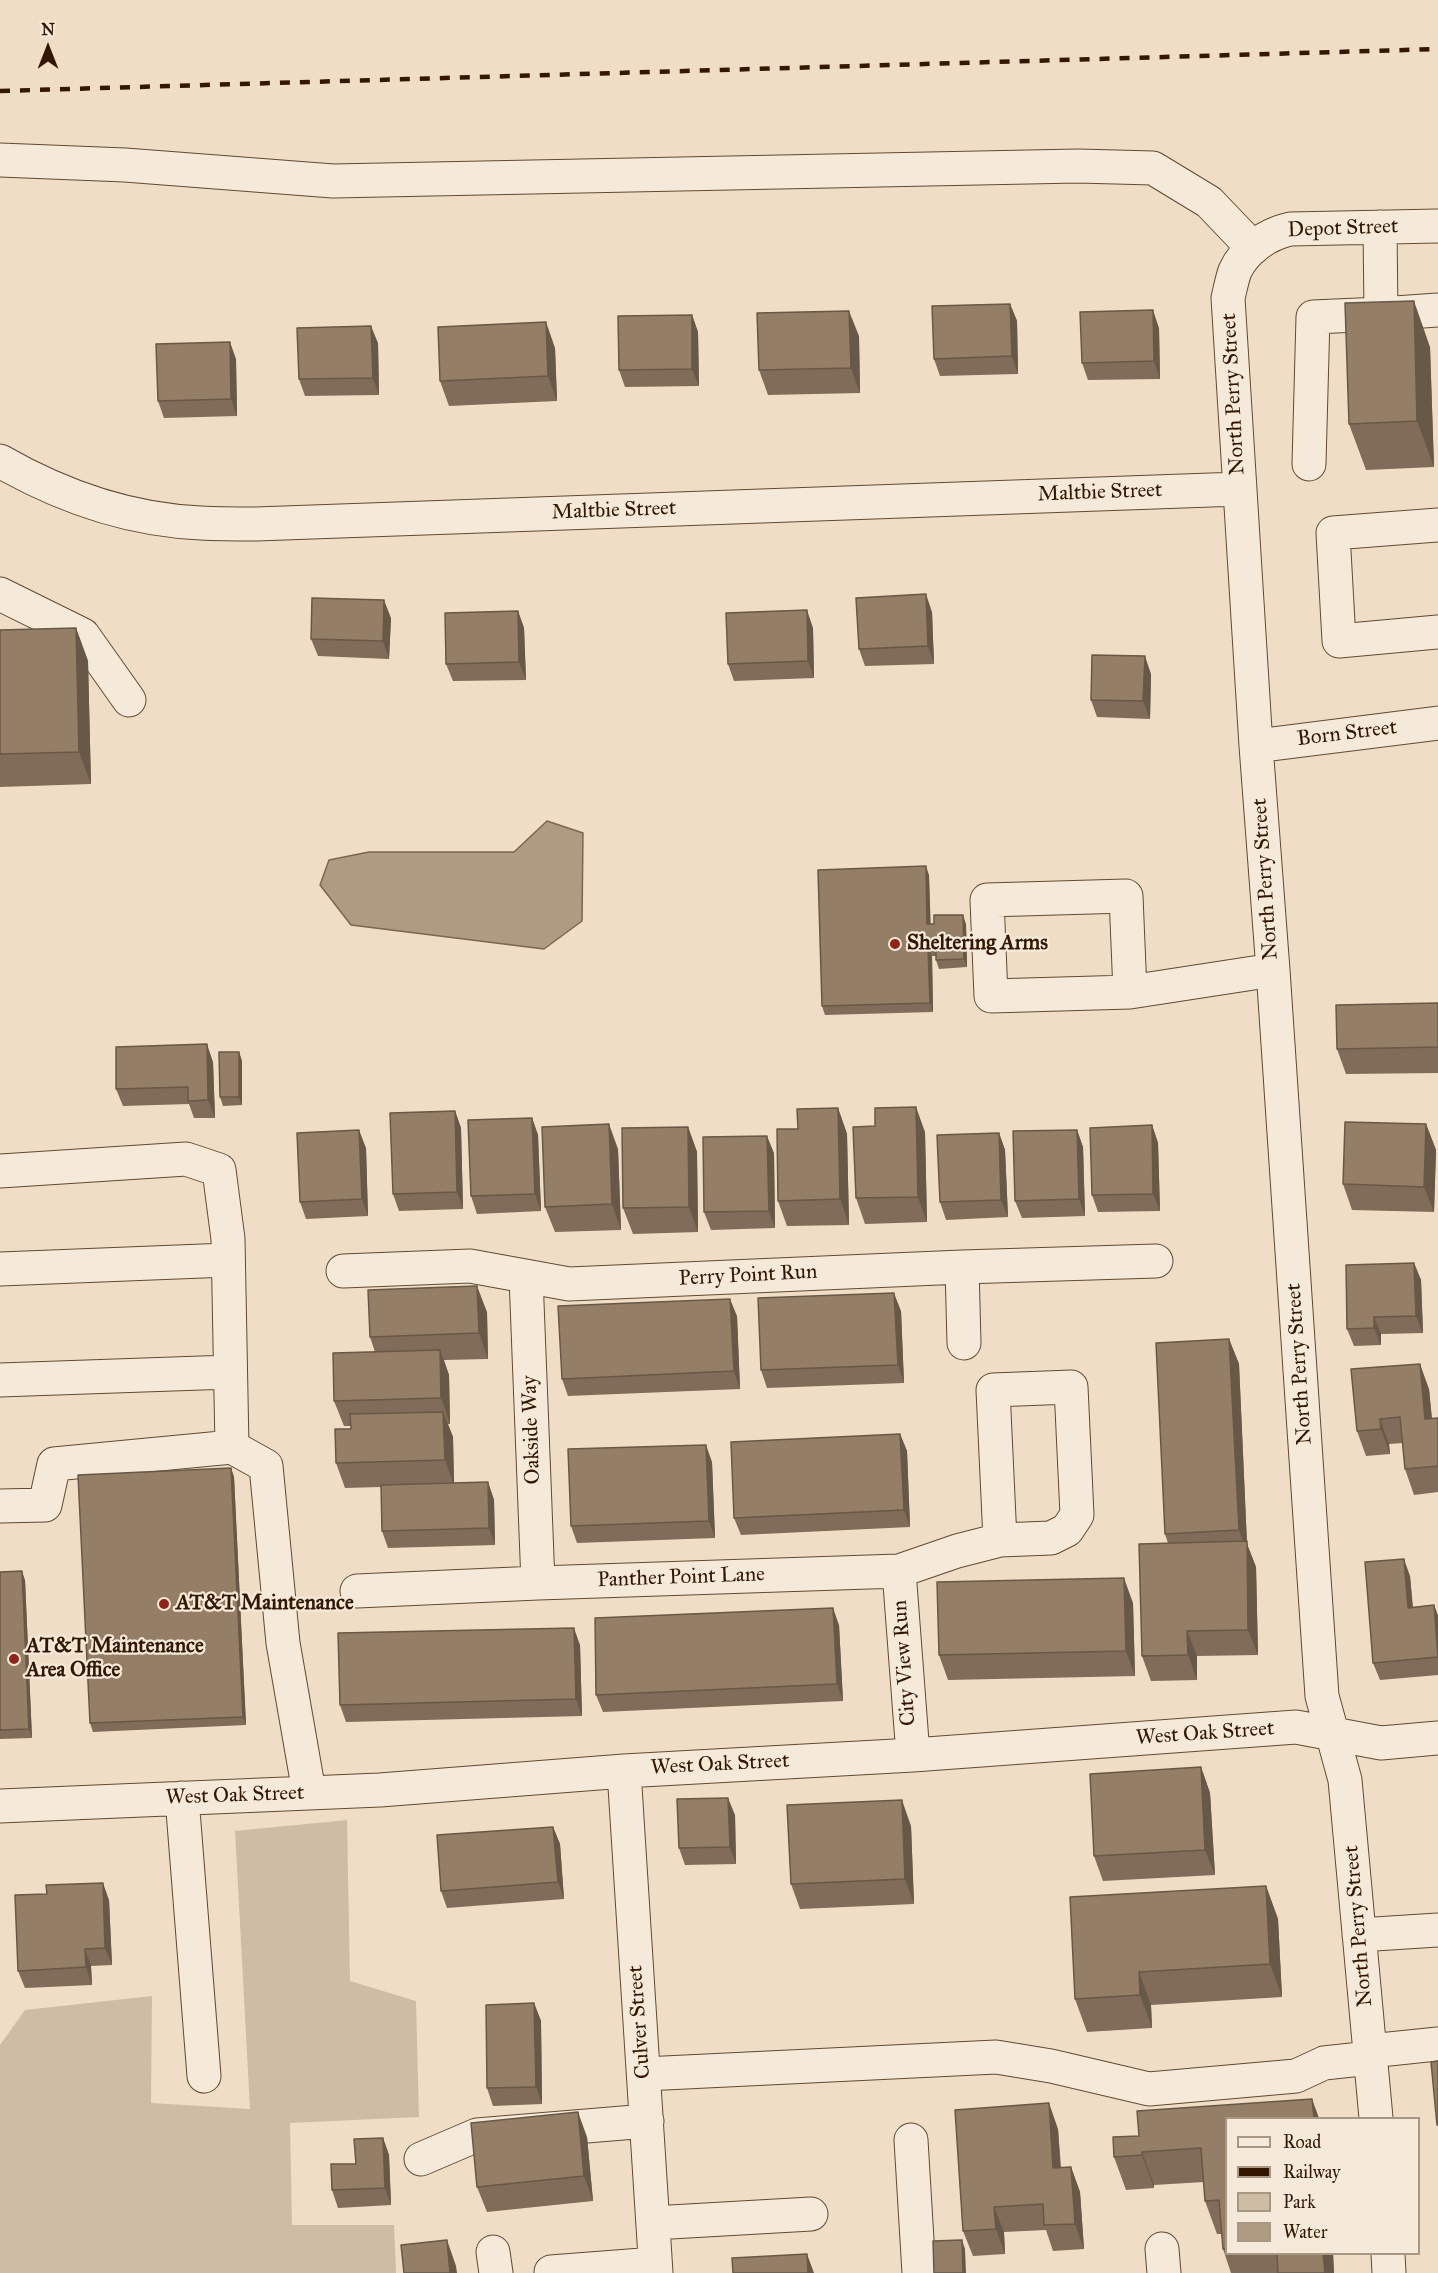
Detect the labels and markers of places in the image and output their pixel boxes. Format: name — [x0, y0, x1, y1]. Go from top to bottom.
place label: Sheltering Arms — [907, 931, 1048, 957]
marker: Sheltering Arms — [888, 937, 902, 951]
place label: AT&T Maintenance — [176, 1591, 354, 1617]
marker: AT&T Maintenance — [157, 1597, 171, 1611]
place label: AT&T Maintenance Area Office — [26, 1634, 204, 1684]
marker: AT&T Maintenance Area Office — [7, 1652, 21, 1666]

